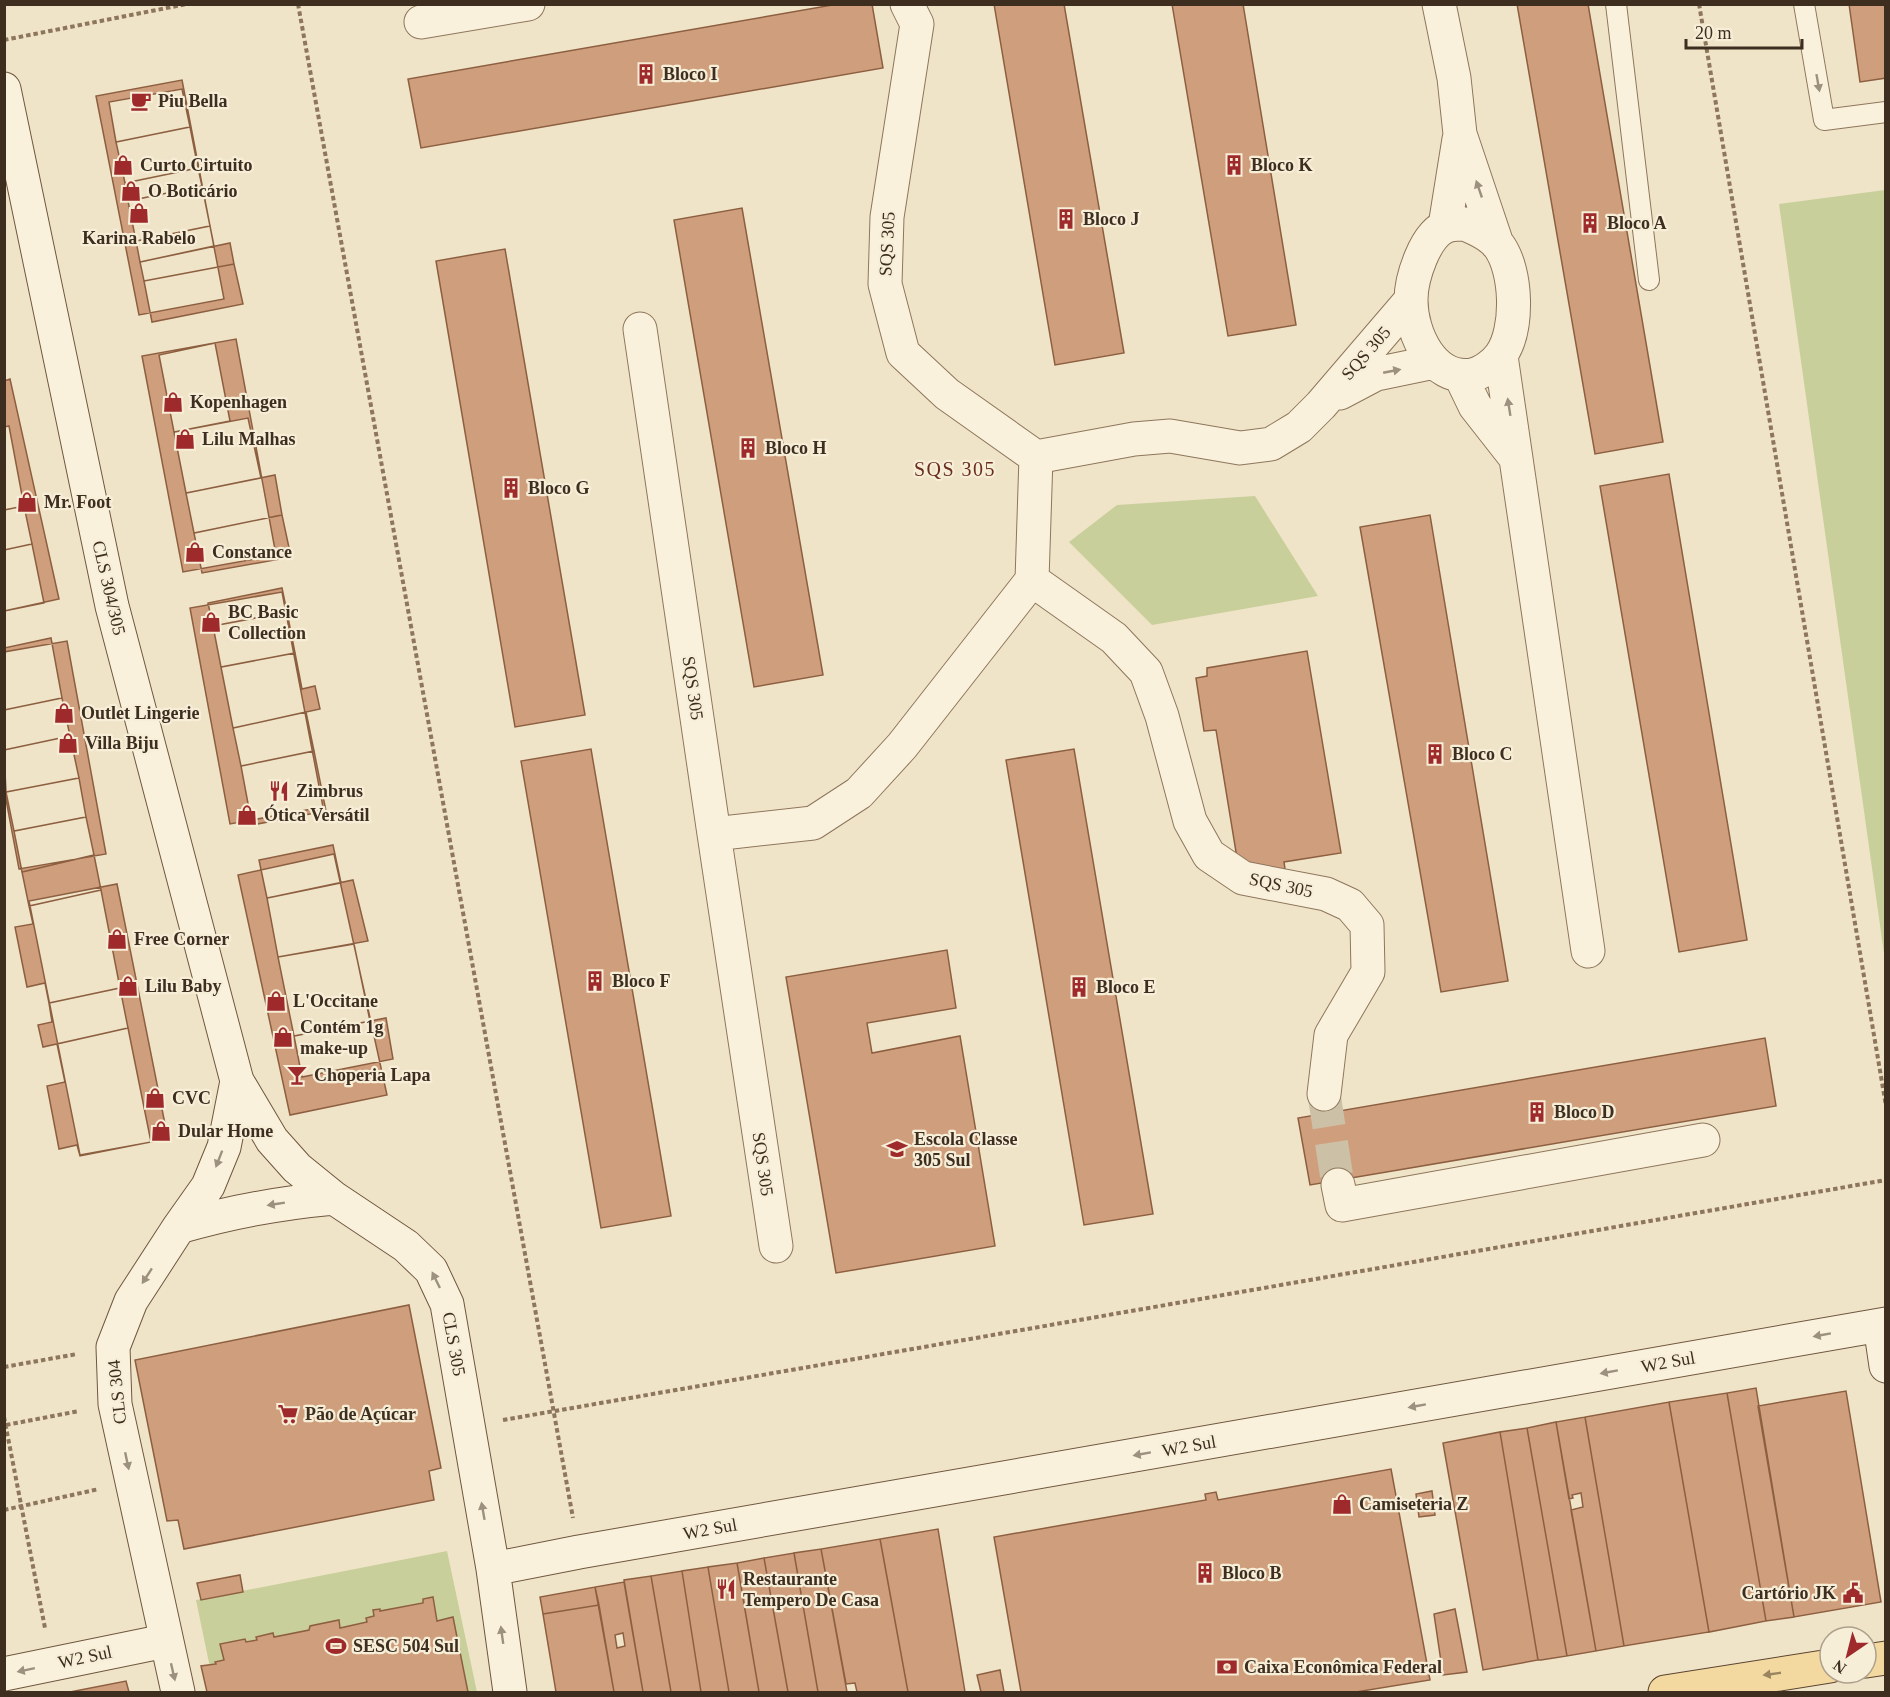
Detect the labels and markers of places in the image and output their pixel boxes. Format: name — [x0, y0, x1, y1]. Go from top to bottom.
building icon: Bloco I — [634, 62, 658, 86]
place label: Bloco I — [663, 64, 718, 84]
cafe icon: Piu Bella — [129, 89, 153, 113]
place label: Piu Bella — [158, 91, 228, 111]
shop icon: Curto Cirtuito — [111, 153, 135, 177]
building icon: Bloco K — [1222, 153, 1246, 177]
place label: Curto Cirtuito — [140, 155, 252, 175]
place label: Bloco K — [1251, 155, 1313, 175]
shop icon: O Boticário — [119, 179, 143, 203]
place label: O Boticário — [148, 181, 237, 201]
shop icon: Karina Rabelo — [127, 201, 151, 225]
building icon: Bloco J — [1054, 207, 1078, 231]
place label: Bloco J — [1083, 209, 1140, 229]
building icon: Bloco A — [1578, 211, 1602, 235]
place label: Bloco A — [1607, 213, 1667, 233]
place label: Karina Rabelo — [82, 228, 196, 248]
shop icon: Kopenhagen — [161, 390, 185, 414]
place label: Kopenhagen — [190, 392, 287, 412]
shop icon: Lilu Malhas — [173, 427, 197, 451]
place label: Lilu Malhas — [202, 429, 296, 449]
building icon: Bloco H — [736, 436, 760, 460]
place label: Bloco H — [765, 438, 827, 458]
building icon: Bloco G — [499, 476, 523, 500]
place label: Bloco G — [528, 478, 590, 498]
shop icon: Mr. Foot — [15, 490, 39, 514]
place label: Mr. Foot — [44, 492, 111, 512]
shop icon: Constance — [183, 540, 207, 564]
place label: Constance — [212, 542, 292, 562]
place label: BC Basic Collection — [228, 602, 306, 643]
shop icon: BC Basic Collection — [199, 610, 223, 634]
shop icon: Outlet Lingerie — [52, 701, 76, 725]
place label: Outlet Lingerie — [81, 703, 199, 723]
shop icon: Villa Biju — [56, 731, 80, 755]
place label: Villa Biju — [85, 733, 159, 753]
building icon: Bloco C — [1423, 742, 1447, 766]
place label: Bloco C — [1452, 744, 1513, 764]
restaurant icon: Zimbrus — [267, 779, 291, 803]
place label: Zimbrus — [296, 781, 363, 801]
shop icon: Ótica Versátil — [235, 803, 259, 827]
place label: Ótica Versátil — [264, 804, 370, 825]
shop icon: Free Corner — [105, 927, 129, 951]
place label: Free Corner — [134, 929, 229, 949]
building icon: Bloco F — [583, 969, 607, 993]
place label: Bloco F — [612, 971, 671, 991]
shop icon: Lilu Baby — [116, 974, 140, 998]
building icon: Bloco E — [1067, 975, 1091, 999]
place label: Lilu Baby — [145, 976, 222, 996]
place label: Bloco E — [1096, 977, 1156, 997]
shop icon: L'Occitane — [264, 989, 288, 1013]
place label: L'Occitane — [293, 991, 378, 1011]
place label: Contém 1g make-up — [300, 1017, 384, 1058]
shop icon: Contém 1g make-up — [271, 1025, 295, 1049]
bar icon: Choperia Lapa — [285, 1063, 309, 1087]
place label: Choperia Lapa — [314, 1065, 431, 1085]
shop icon: CVC — [143, 1086, 167, 1110]
place label: CVC — [172, 1088, 211, 1108]
building icon: Bloco D — [1525, 1100, 1549, 1124]
place label: Bloco D — [1554, 1102, 1615, 1122]
shop icon: Dular Home — [149, 1119, 173, 1143]
place label: Dular Home — [178, 1121, 273, 1141]
place label: Escola Classe 305 Sul — [914, 1129, 1018, 1170]
school or university icon: Escola Classe 305 Sul — [885, 1137, 909, 1161]
supermarket icon: Pão de Açúcar — [276, 1402, 300, 1426]
place label: Pão de Açúcar — [305, 1404, 416, 1424]
shop icon: Camiseteria Z — [1330, 1492, 1354, 1516]
place label: Camiseteria Z — [1359, 1494, 1468, 1514]
building icon: Bloco B — [1193, 1561, 1217, 1585]
place label: Bloco B — [1222, 1563, 1282, 1583]
place label: Restaurante Tempero De Casa — [743, 1569, 879, 1610]
restaurant icon: Restaurante Tempero De Casa — [714, 1577, 738, 1601]
public building icon: Cartório JK — [1841, 1581, 1865, 1605]
place label: Cartório JK — [1742, 1583, 1836, 1603]
sports icon: SESC 504 Sul — [324, 1634, 348, 1658]
place label: SESC 504 Sul — [353, 1636, 459, 1656]
bank icon: Caixa Econômica Federal — [1215, 1655, 1239, 1679]
place label: Caixa Econômica Federal — [1244, 1657, 1442, 1677]

